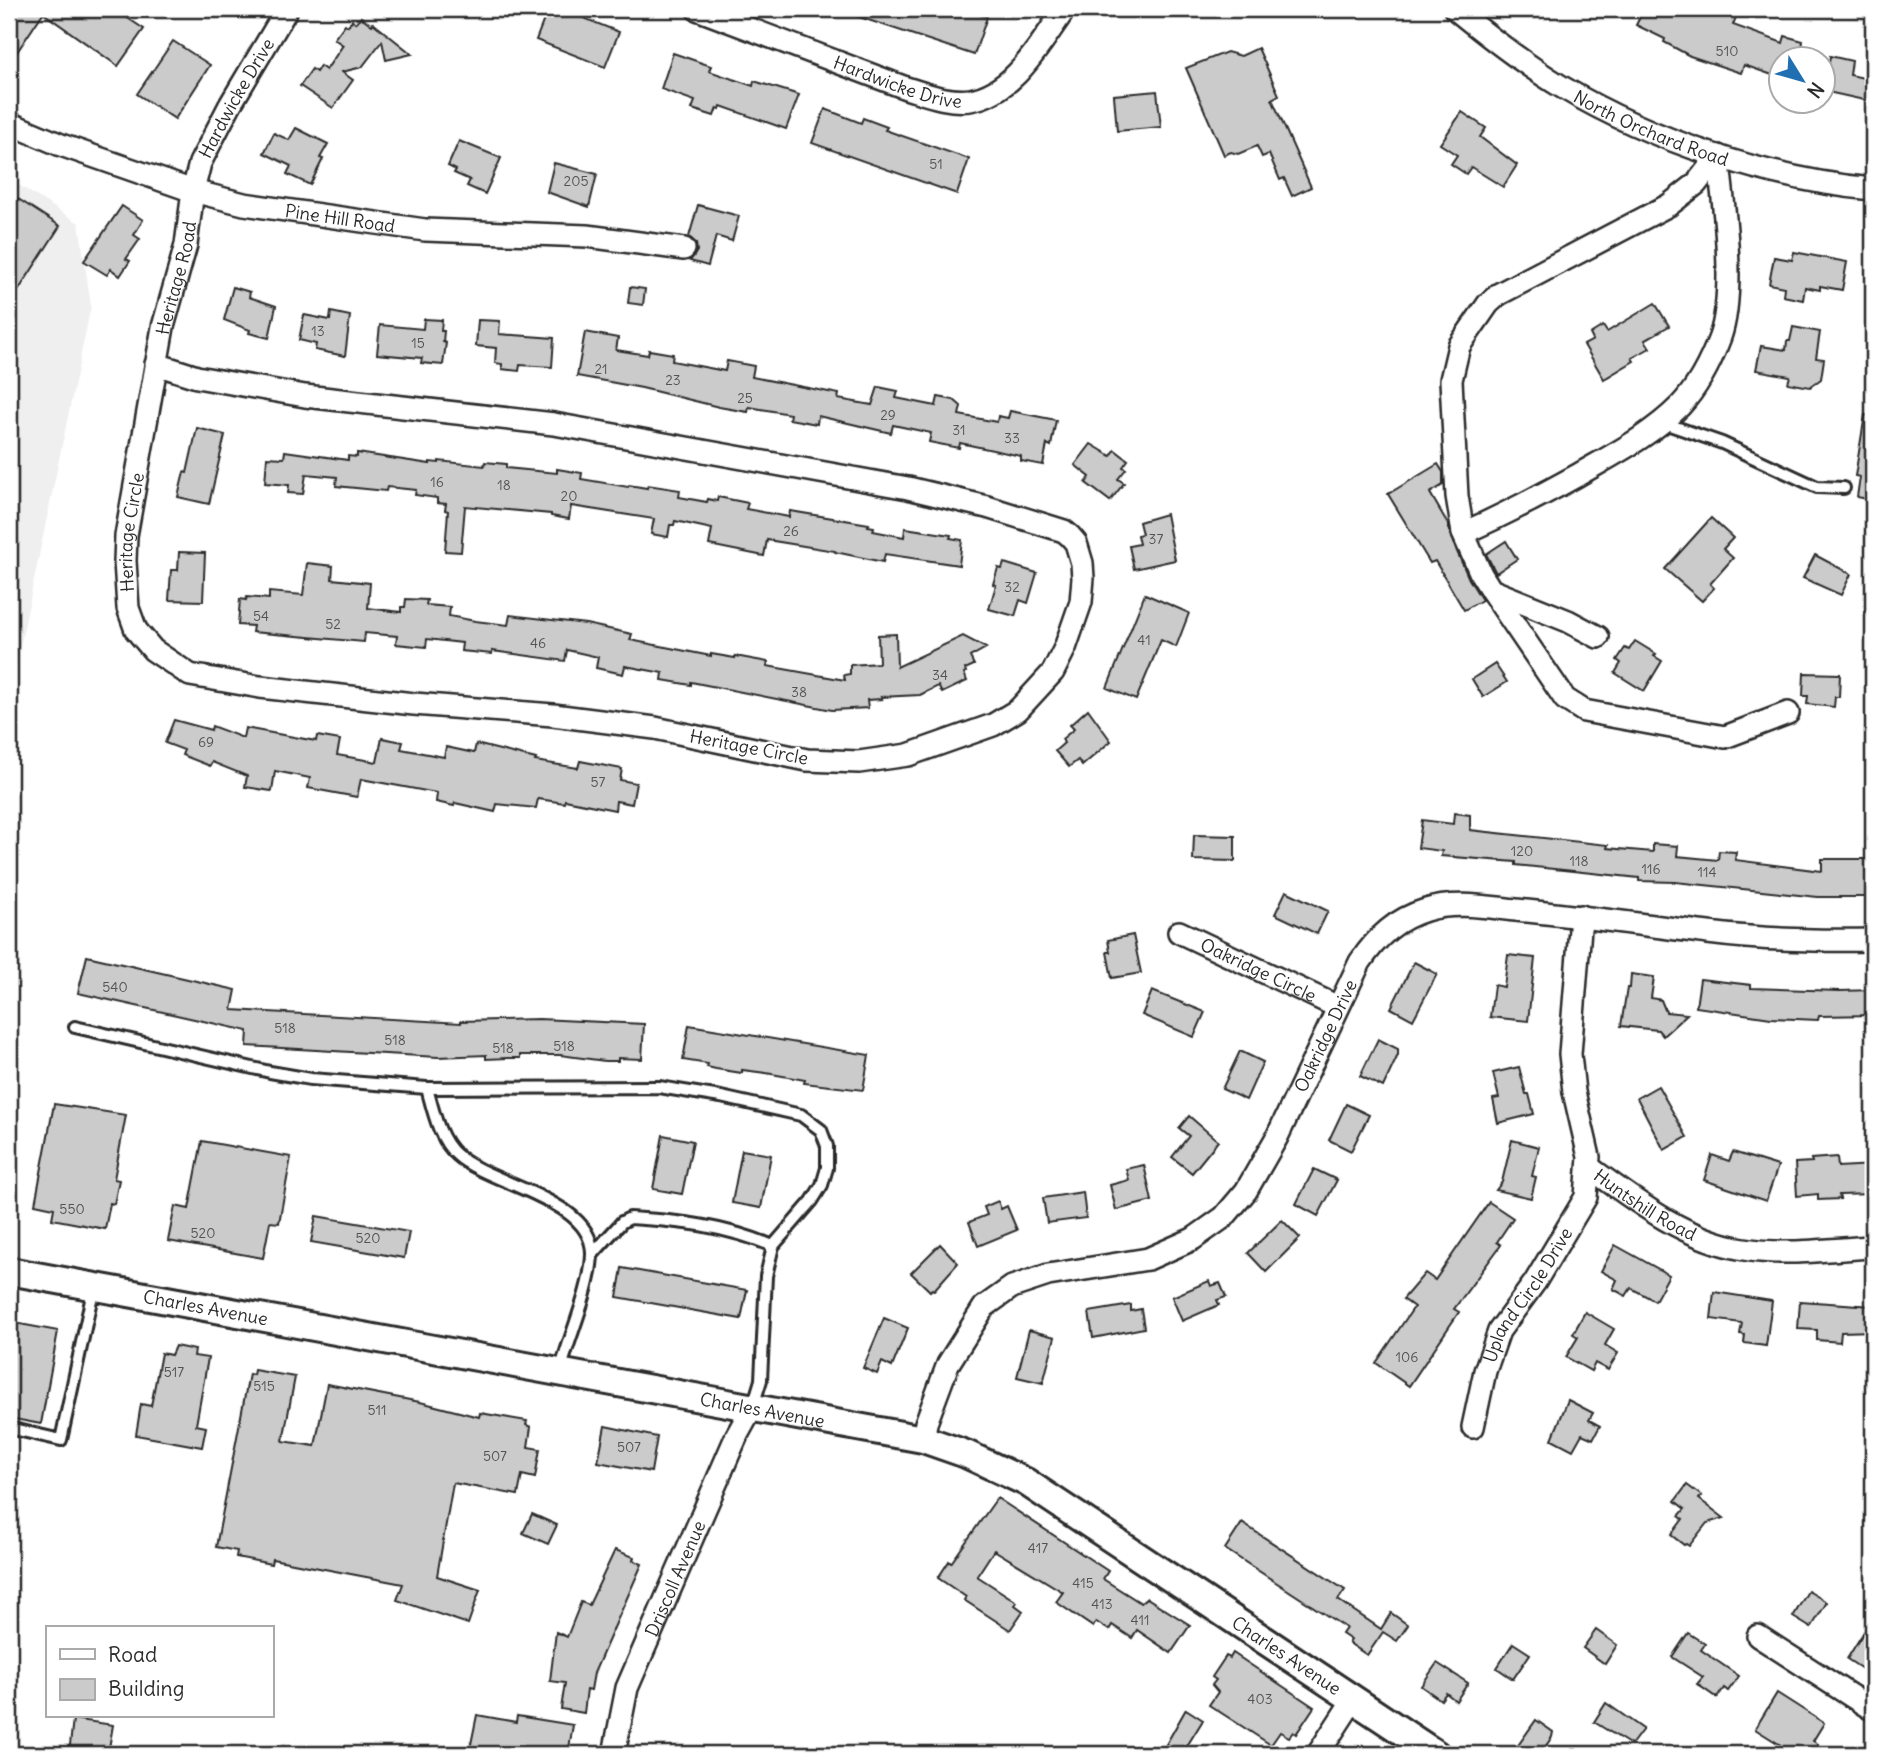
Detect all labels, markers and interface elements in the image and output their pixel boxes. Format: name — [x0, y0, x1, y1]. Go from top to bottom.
street label: Hardwicke Drive — [193, 34, 279, 162]
house number: 510 — [1716, 42, 1738, 60]
north arrow — [1766, 46, 1836, 116]
street label: Hardwicke Drive — [830, 50, 963, 112]
text: N — [1802, 78, 1829, 103]
street label: North Orchard Road — [1570, 85, 1732, 171]
house number: 51 — [929, 155, 943, 173]
house number: 205 — [564, 172, 588, 190]
street label: Pine Hill Road — [284, 199, 397, 237]
street label: Heritage Road — [150, 219, 201, 336]
house number: 13 — [311, 322, 325, 340]
house number: 15 — [411, 334, 425, 352]
house number: 21 — [594, 360, 608, 378]
house number: 23 — [665, 371, 681, 389]
house number: 25 — [737, 389, 753, 407]
house number: 29 — [880, 406, 896, 424]
house number: 31 — [952, 421, 966, 439]
house number: 33 — [1004, 429, 1020, 447]
street label: Heritage Circle — [113, 471, 149, 593]
house number: 16 — [430, 473, 444, 491]
house number: 18 — [497, 476, 511, 494]
house number: 20 — [561, 487, 577, 505]
house number: 26 — [783, 522, 799, 540]
house number: 37 — [1149, 530, 1164, 548]
house number: 32 — [1004, 578, 1020, 596]
house number: 54 — [253, 607, 269, 625]
house number: 52 — [325, 615, 341, 633]
house number: 41 — [1137, 631, 1151, 649]
house number: 46 — [530, 634, 546, 652]
house number: 34 — [932, 666, 948, 684]
house number: 38 — [791, 683, 807, 701]
street label: Heritage Circle — [688, 724, 810, 770]
house number: 69 — [198, 733, 214, 751]
house number: 57 — [591, 773, 606, 791]
house number: 120 — [1511, 842, 1533, 860]
house number: 118 — [1569, 852, 1589, 870]
house number: 116 — [1641, 860, 1661, 878]
house number: 114 — [1697, 863, 1717, 881]
street label: Oakridge Circle — [1197, 932, 1320, 1007]
street label: Oakridge Drive — [1289, 976, 1362, 1096]
house number: 540 — [102, 978, 128, 996]
house number: 518 — [274, 1019, 296, 1037]
house number: 518 — [384, 1031, 406, 1049]
house number: 518 — [553, 1037, 575, 1055]
house number: 518 — [492, 1039, 514, 1057]
street label: Huntshill Road — [1590, 1163, 1701, 1245]
house number: 550 — [59, 1200, 85, 1218]
street label: Upland Circle Drive — [1478, 1223, 1577, 1365]
house number: 520 — [191, 1224, 215, 1242]
house number: 520 — [356, 1229, 380, 1247]
street label: Charles Avenue — [141, 1284, 270, 1330]
house number: 106 — [1396, 1348, 1418, 1366]
house number: 517 — [164, 1363, 184, 1381]
house number: 515 — [253, 1377, 275, 1395]
street label: Charles Avenue — [698, 1387, 827, 1432]
house number: 511 — [367, 1401, 387, 1419]
house number: 507 — [617, 1438, 641, 1456]
house number: 507 — [483, 1447, 507, 1465]
street label: Driscoll Avenue — [639, 1517, 710, 1640]
house number: 417 — [1028, 1539, 1048, 1557]
house number: 415 — [1072, 1574, 1094, 1592]
house number: 413 — [1091, 1595, 1113, 1613]
street label: Charles Avenue — [1228, 1610, 1346, 1700]
house number: 411 — [1130, 1611, 1150, 1629]
legend — [46, 1626, 273, 1718]
text: Road — [108, 1641, 157, 1668]
text: Building — [108, 1675, 184, 1702]
house number: 403 — [1247, 1690, 1273, 1708]

